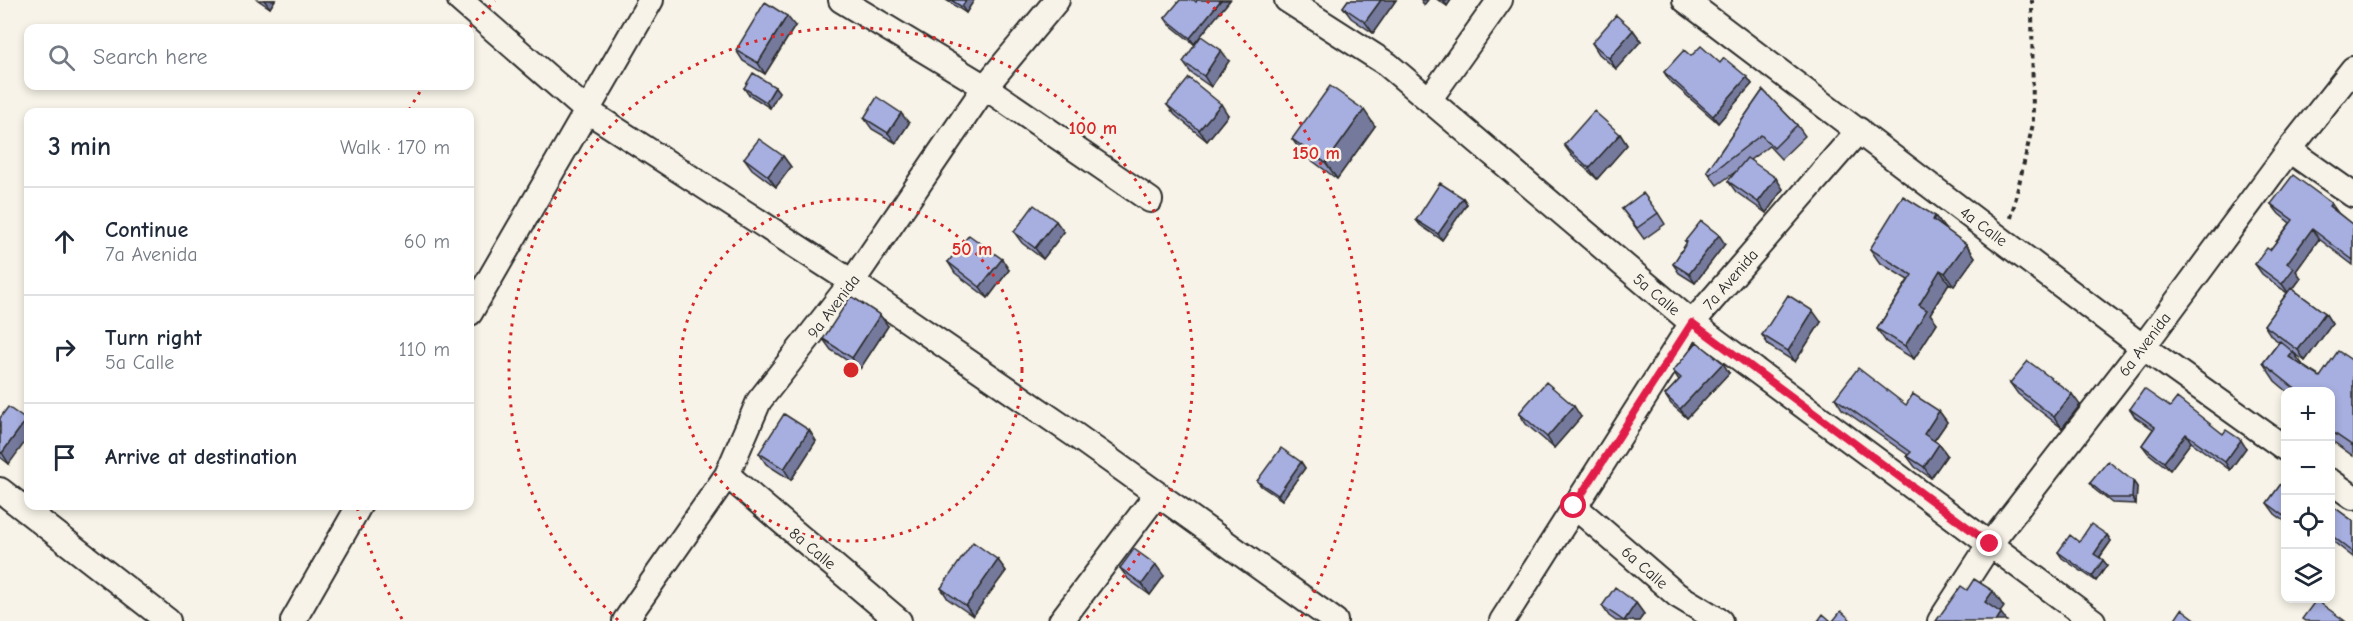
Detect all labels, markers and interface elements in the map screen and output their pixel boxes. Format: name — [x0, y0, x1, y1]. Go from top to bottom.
search box — [24, 24, 474, 90]
icon: search — [45, 41, 78, 74]
text: Search here — [93, 44, 208, 70]
text: 100 m — [1069, 118, 1117, 139]
text: 3 min — [48, 132, 111, 162]
text: Walk · 170 m — [340, 136, 450, 159]
text: 150 m — [1292, 143, 1340, 164]
street label: 4a Calle — [1956, 203, 2011, 250]
text: Continue — [105, 217, 188, 243]
icon: ahead — [48, 225, 81, 258]
text: 60 m — [404, 230, 450, 253]
text: 50 m — [952, 239, 992, 260]
text: 7a Avenida — [105, 243, 198, 266]
street label: 7a Avenida — [1700, 246, 1762, 314]
street label: 5a Calle — [1629, 270, 1683, 319]
street label: 9a Avenida — [804, 271, 864, 342]
street label: 6a Avenida — [2115, 309, 2175, 380]
text: Turn right — [105, 325, 202, 351]
icon: right — [48, 333, 81, 366]
text: 110 m — [399, 338, 450, 361]
text: 5a Calle — [105, 351, 174, 374]
centre of rings — [841, 360, 861, 380]
map controls — [2281, 387, 2335, 603]
button: + — [2281, 387, 2335, 441]
icon: arrive — [48, 441, 81, 474]
button: − — [2281, 441, 2335, 495]
text: Arrive at destination — [105, 444, 297, 470]
route start — [1560, 492, 1586, 518]
button: locate — [2281, 495, 2335, 549]
street label: 8a Calle — [786, 524, 839, 573]
route end — [1976, 530, 2002, 556]
street label: 6a Calle — [1618, 543, 1671, 593]
button: layers — [2281, 549, 2335, 603]

